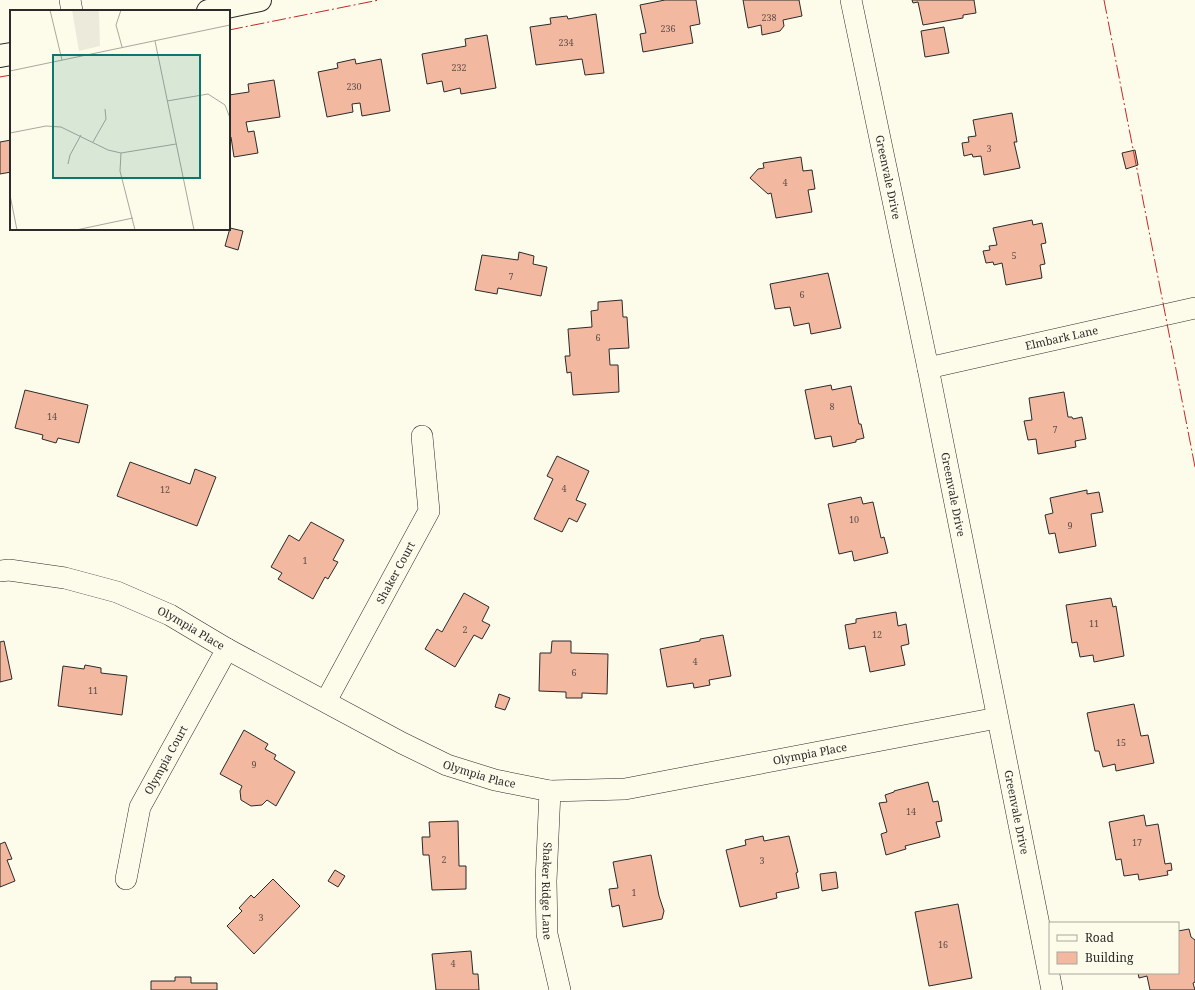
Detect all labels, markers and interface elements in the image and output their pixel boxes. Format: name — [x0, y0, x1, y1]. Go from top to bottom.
inset map — [10, 10, 230, 230]
house number: 238 — [761, 11, 777, 24]
house number: 236 — [660, 22, 676, 35]
house number: 234 — [558, 36, 574, 49]
house number: 232 — [451, 61, 467, 74]
house number: 230 — [346, 80, 362, 93]
street label: Greenvale Drive — [872, 134, 905, 221]
house number: 3 — [986, 142, 992, 155]
house number: 4 — [782, 176, 788, 189]
house number: 5 — [1011, 249, 1017, 262]
house number: 7 — [508, 270, 514, 283]
house number: 6 — [799, 288, 805, 301]
street label: Elmbark Lane — [1024, 322, 1100, 353]
house number: 6 — [595, 331, 601, 344]
house number: 8 — [829, 400, 835, 413]
house number: 14 — [47, 410, 57, 423]
house number: 7 — [1052, 423, 1058, 436]
street label: Greenvale Drive — [938, 451, 969, 538]
house number: 4 — [561, 482, 567, 495]
house number: 12 — [160, 483, 170, 496]
house number: 10 — [849, 513, 859, 526]
house number: 9 — [1067, 519, 1073, 532]
street label: Shaker Court — [372, 539, 418, 606]
house number: 1 — [302, 554, 308, 567]
street label: Olympia Place — [155, 603, 228, 653]
house number: 11 — [1089, 617, 1099, 630]
house number: 2 — [462, 623, 468, 636]
house number: 12 — [872, 628, 882, 641]
house number: 4 — [692, 655, 698, 668]
house number: 6 — [571, 666, 577, 679]
house number: 11 — [88, 684, 98, 697]
street label: Olympia Court — [140, 722, 191, 797]
house number: 15 — [1116, 736, 1126, 749]
street label: Olympia Place — [771, 739, 848, 768]
street label: Olympia Place — [441, 756, 517, 791]
house number: 9 — [251, 758, 257, 771]
street label: Greenvale Drive — [1001, 769, 1033, 856]
house number: 14 — [906, 805, 916, 818]
house number: 17 — [1132, 836, 1142, 849]
street label: Shaker Ridge Lane — [539, 842, 556, 941]
house number: 2 — [441, 853, 447, 866]
house number: 3 — [759, 854, 765, 867]
house number: 1 — [631, 886, 637, 899]
house number: 3 — [258, 911, 264, 924]
legend — [1049, 922, 1179, 974]
text: Road — [1085, 929, 1115, 946]
house number: 16 — [938, 938, 948, 951]
text: Building — [1085, 949, 1134, 966]
house number: 4 — [450, 957, 456, 970]

